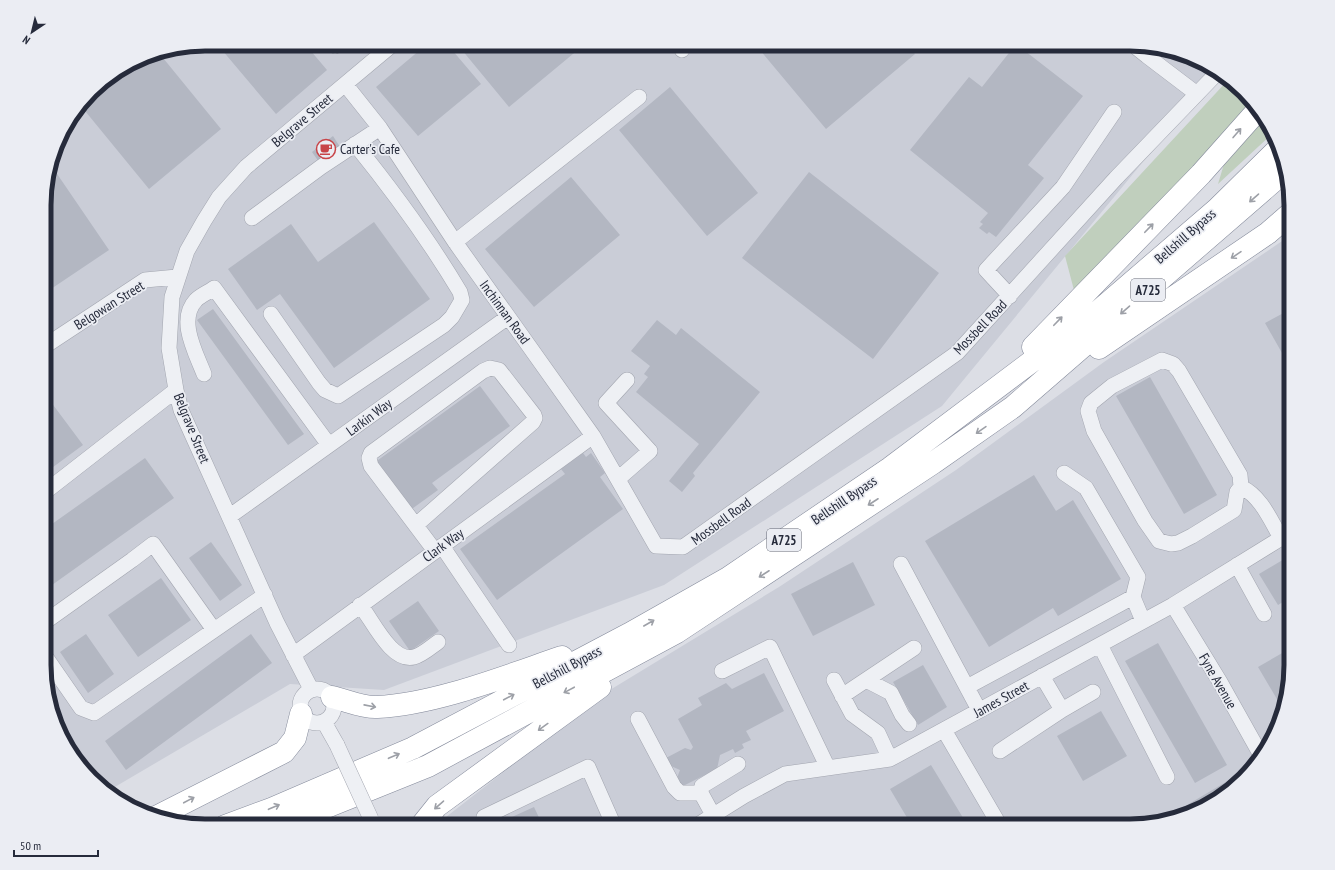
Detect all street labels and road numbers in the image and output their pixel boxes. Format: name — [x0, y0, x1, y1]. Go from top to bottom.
street label: Belgrave Street — [268, 89, 336, 151]
street label: Bellshill Bypass — [1151, 204, 1220, 268]
street label: Belgowan Street — [70, 276, 148, 334]
street label: Inchinnan Road — [476, 277, 534, 347]
road number: A725 — [1131, 279, 1165, 301]
street label: Mossbell Road — [949, 296, 1011, 358]
street label: Belgrave Street — [170, 390, 214, 466]
street label: Larkin Way — [343, 394, 396, 440]
street label: Bellshill Bypass — [808, 471, 880, 529]
street label: Mossbell Road — [688, 493, 754, 549]
street label: Clark Way — [419, 524, 468, 566]
road number: A725 — [767, 529, 801, 551]
street label: Bellshill Bypass — [530, 641, 605, 693]
street label: Fyne Avenue — [1195, 650, 1241, 712]
street label: James Street — [969, 676, 1032, 722]

